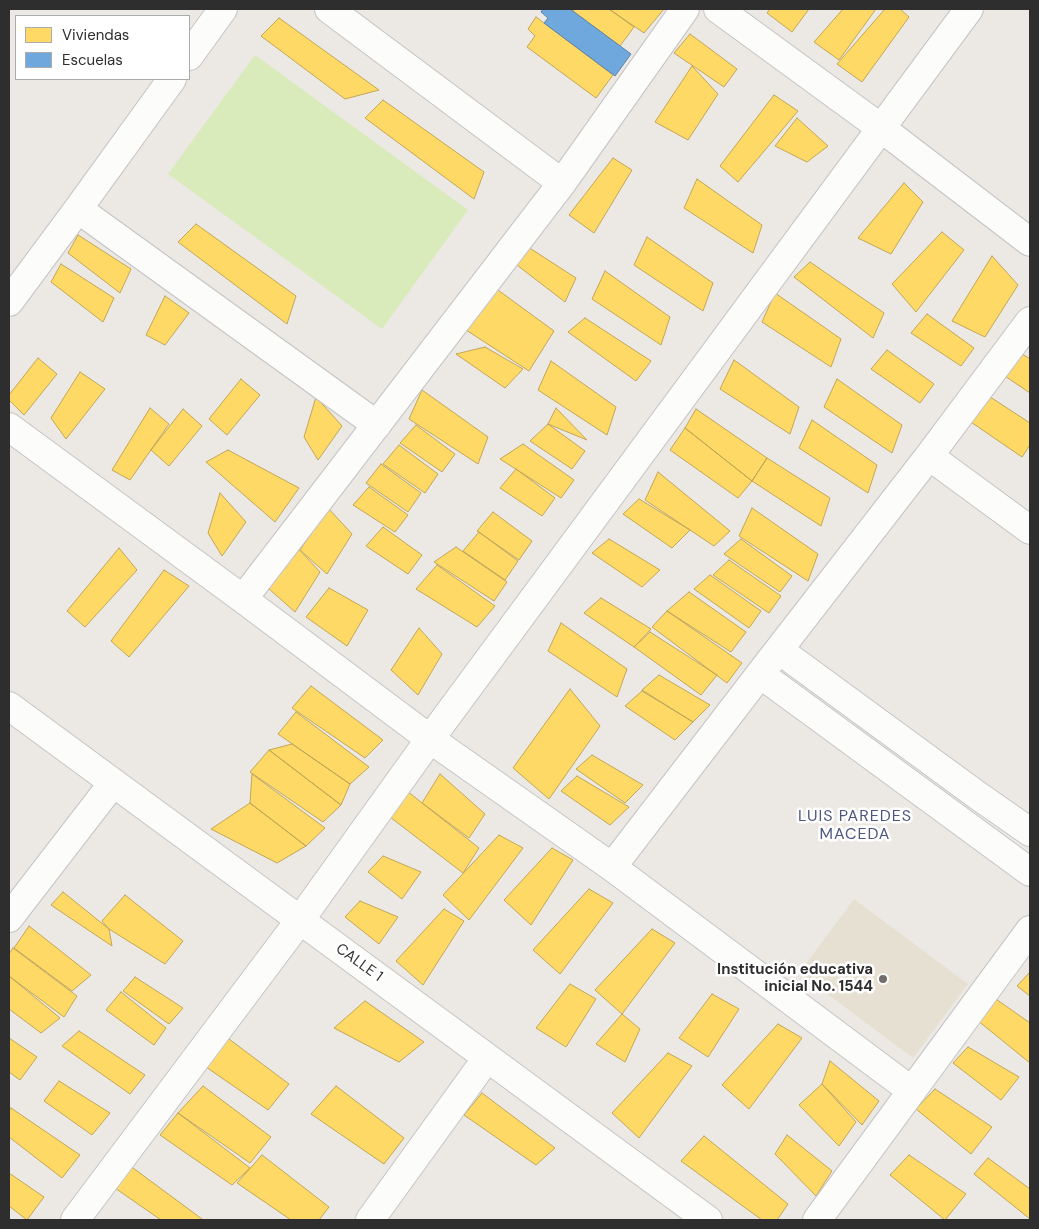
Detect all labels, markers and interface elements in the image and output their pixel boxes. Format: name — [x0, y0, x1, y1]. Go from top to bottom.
legend — [15, 15, 190, 80]
text: Viviendas — [62, 25, 129, 45]
text: Escuelas — [62, 50, 123, 70]
district label: LUIS PAREDES MACEDA — [796, 807, 914, 845]
street label: CALLE 1 — [332, 940, 386, 986]
place label: Institución educativa inicial No. 1544 — [717, 961, 873, 996]
marker: Institución educativa inicial No. 1544 — [877, 973, 889, 985]

